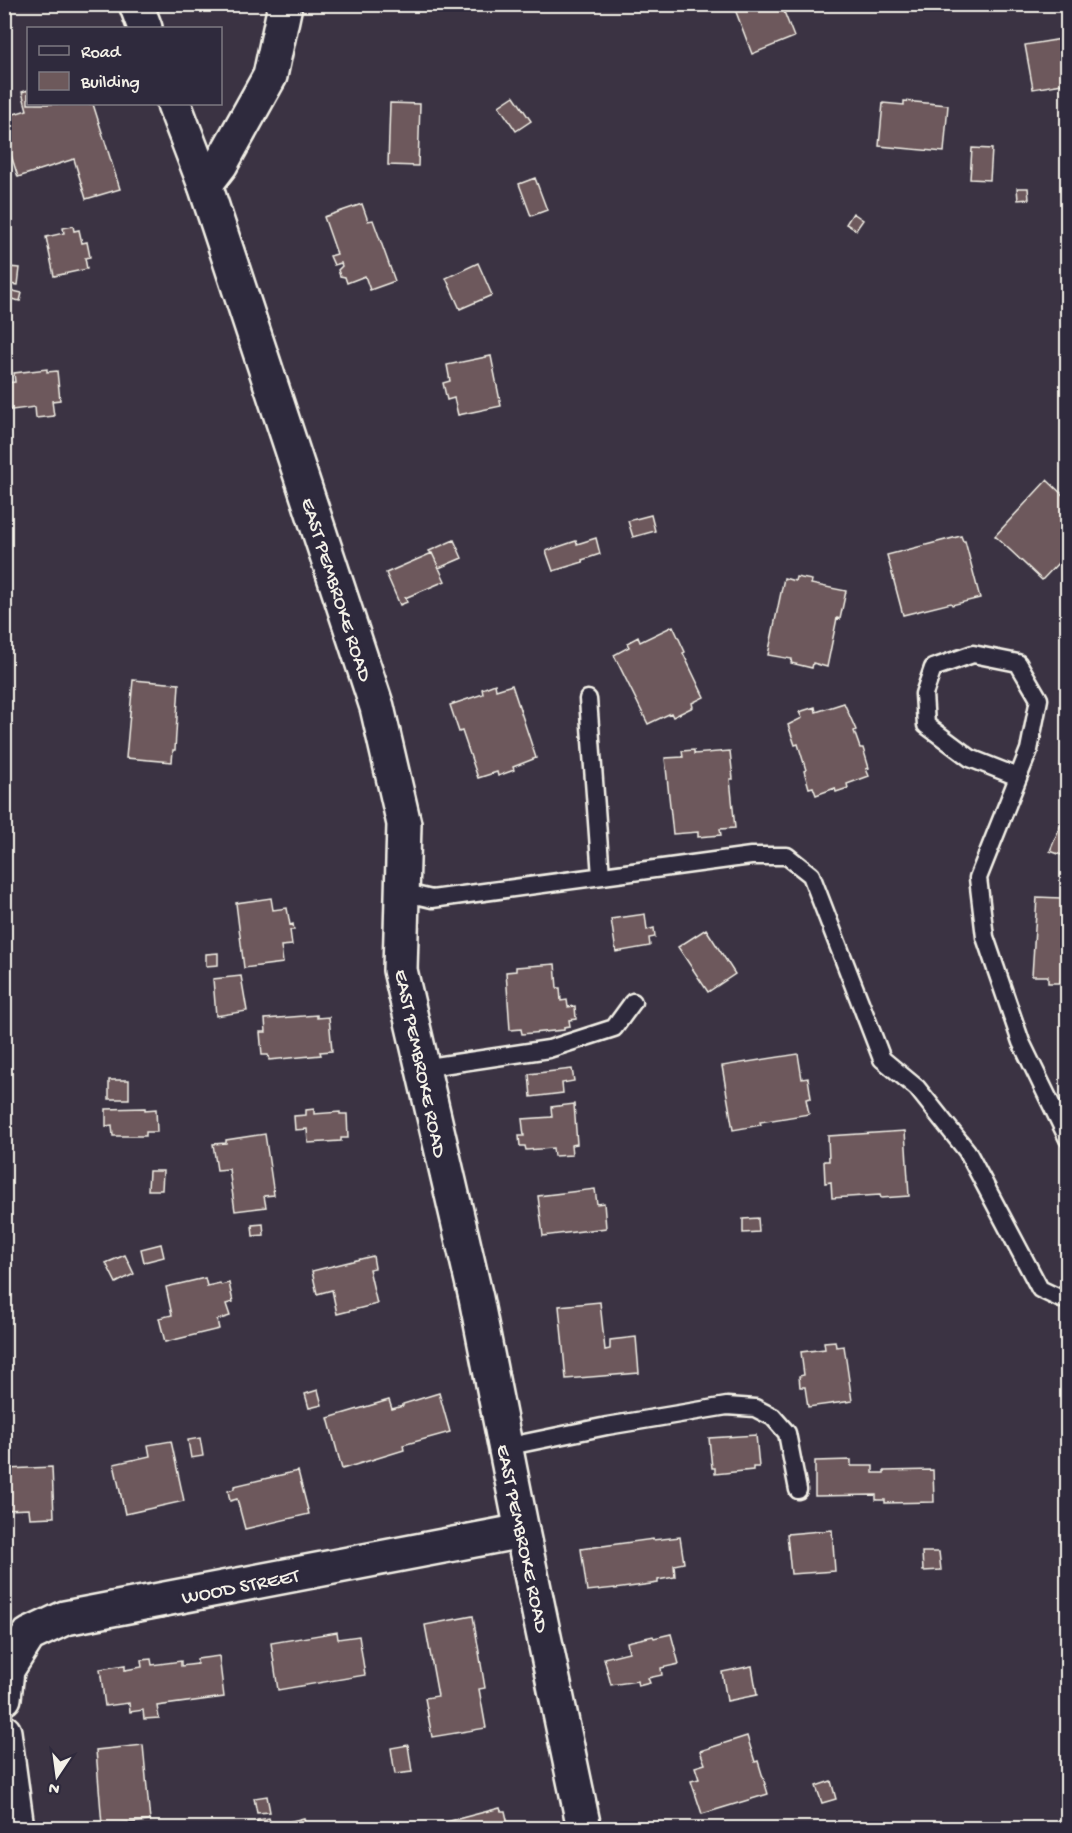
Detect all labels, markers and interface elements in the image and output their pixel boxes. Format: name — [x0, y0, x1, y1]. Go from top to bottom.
legend — [27, 27, 222, 105]
text: Road — [81, 43, 122, 64]
text: Building — [80, 73, 140, 94]
street label: EAST PEMBROKE ROAD — [294, 495, 376, 686]
street label: EAST PEMBROKE ROAD — [387, 968, 450, 1161]
street label: EAST PEMBROKE ROAD — [489, 1443, 552, 1636]
street label: WOOD STREET — [180, 1566, 303, 1611]
north arrow — [27, 1746, 87, 1806]
text: N — [47, 1777, 62, 1798]

